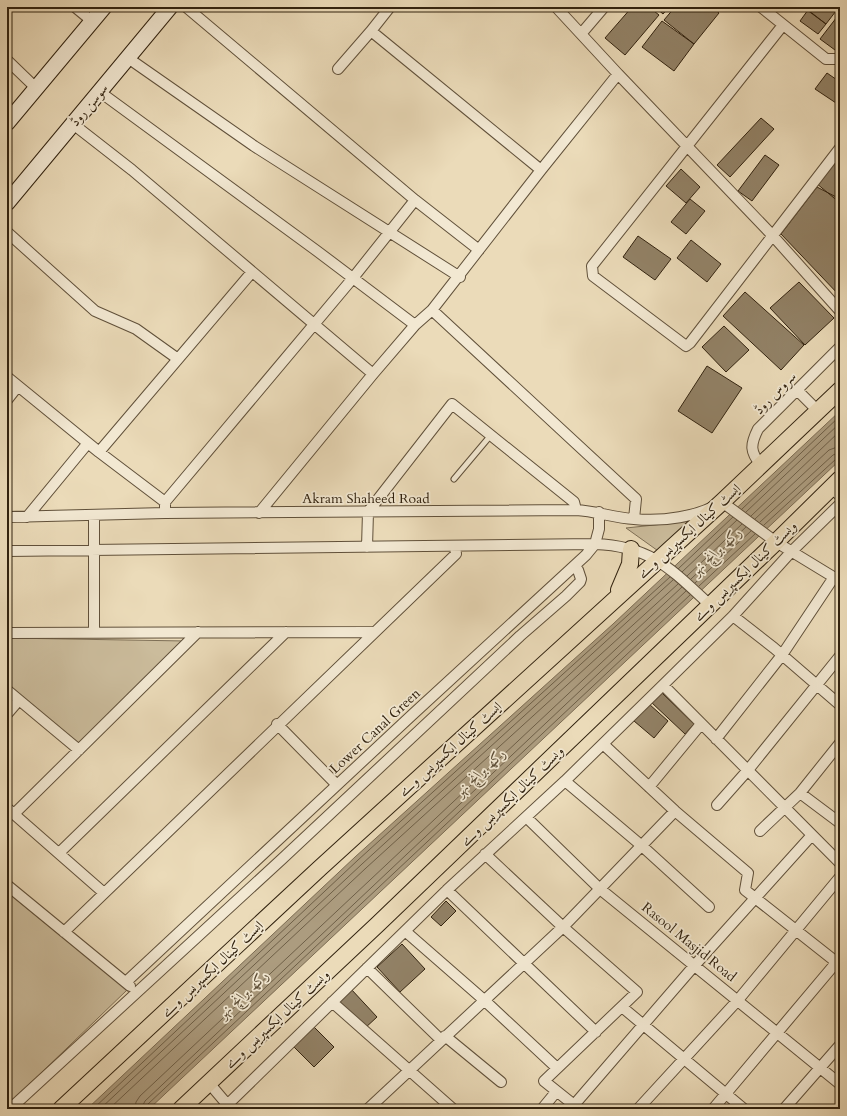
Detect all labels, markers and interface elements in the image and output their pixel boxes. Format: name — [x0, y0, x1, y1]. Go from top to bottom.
street label: سوسن روڈ — [65, 79, 113, 130]
street label: سروس روڈ — [750, 367, 800, 419]
street label: ایسٹ کینال ایکسپریس وے — [633, 479, 745, 583]
street label: Akram Shaheed Road — [302, 489, 430, 508]
street label: ویسٹ کینال ایکسپریس وے — [689, 517, 801, 625]
water label: رکھ برانچ نہر — [685, 522, 749, 583]
street label: Lower Canal Green — [326, 684, 424, 778]
street label: ایسٹ کینال ایکسپریس وے — [394, 697, 506, 801]
street label: ویسٹ کینال ایکسپریس وے — [456, 742, 568, 850]
water label: رکھ برانچ نہر — [449, 743, 513, 804]
street label: Rasool Masjid Road — [638, 898, 741, 986]
street label: ایسٹ کینال ایکسپریس وے — [157, 917, 267, 1021]
water label: رکھ برانچ نہر — [212, 965, 276, 1026]
street label: ویسٹ کینال ایکسپریس وے — [220, 965, 334, 1073]

